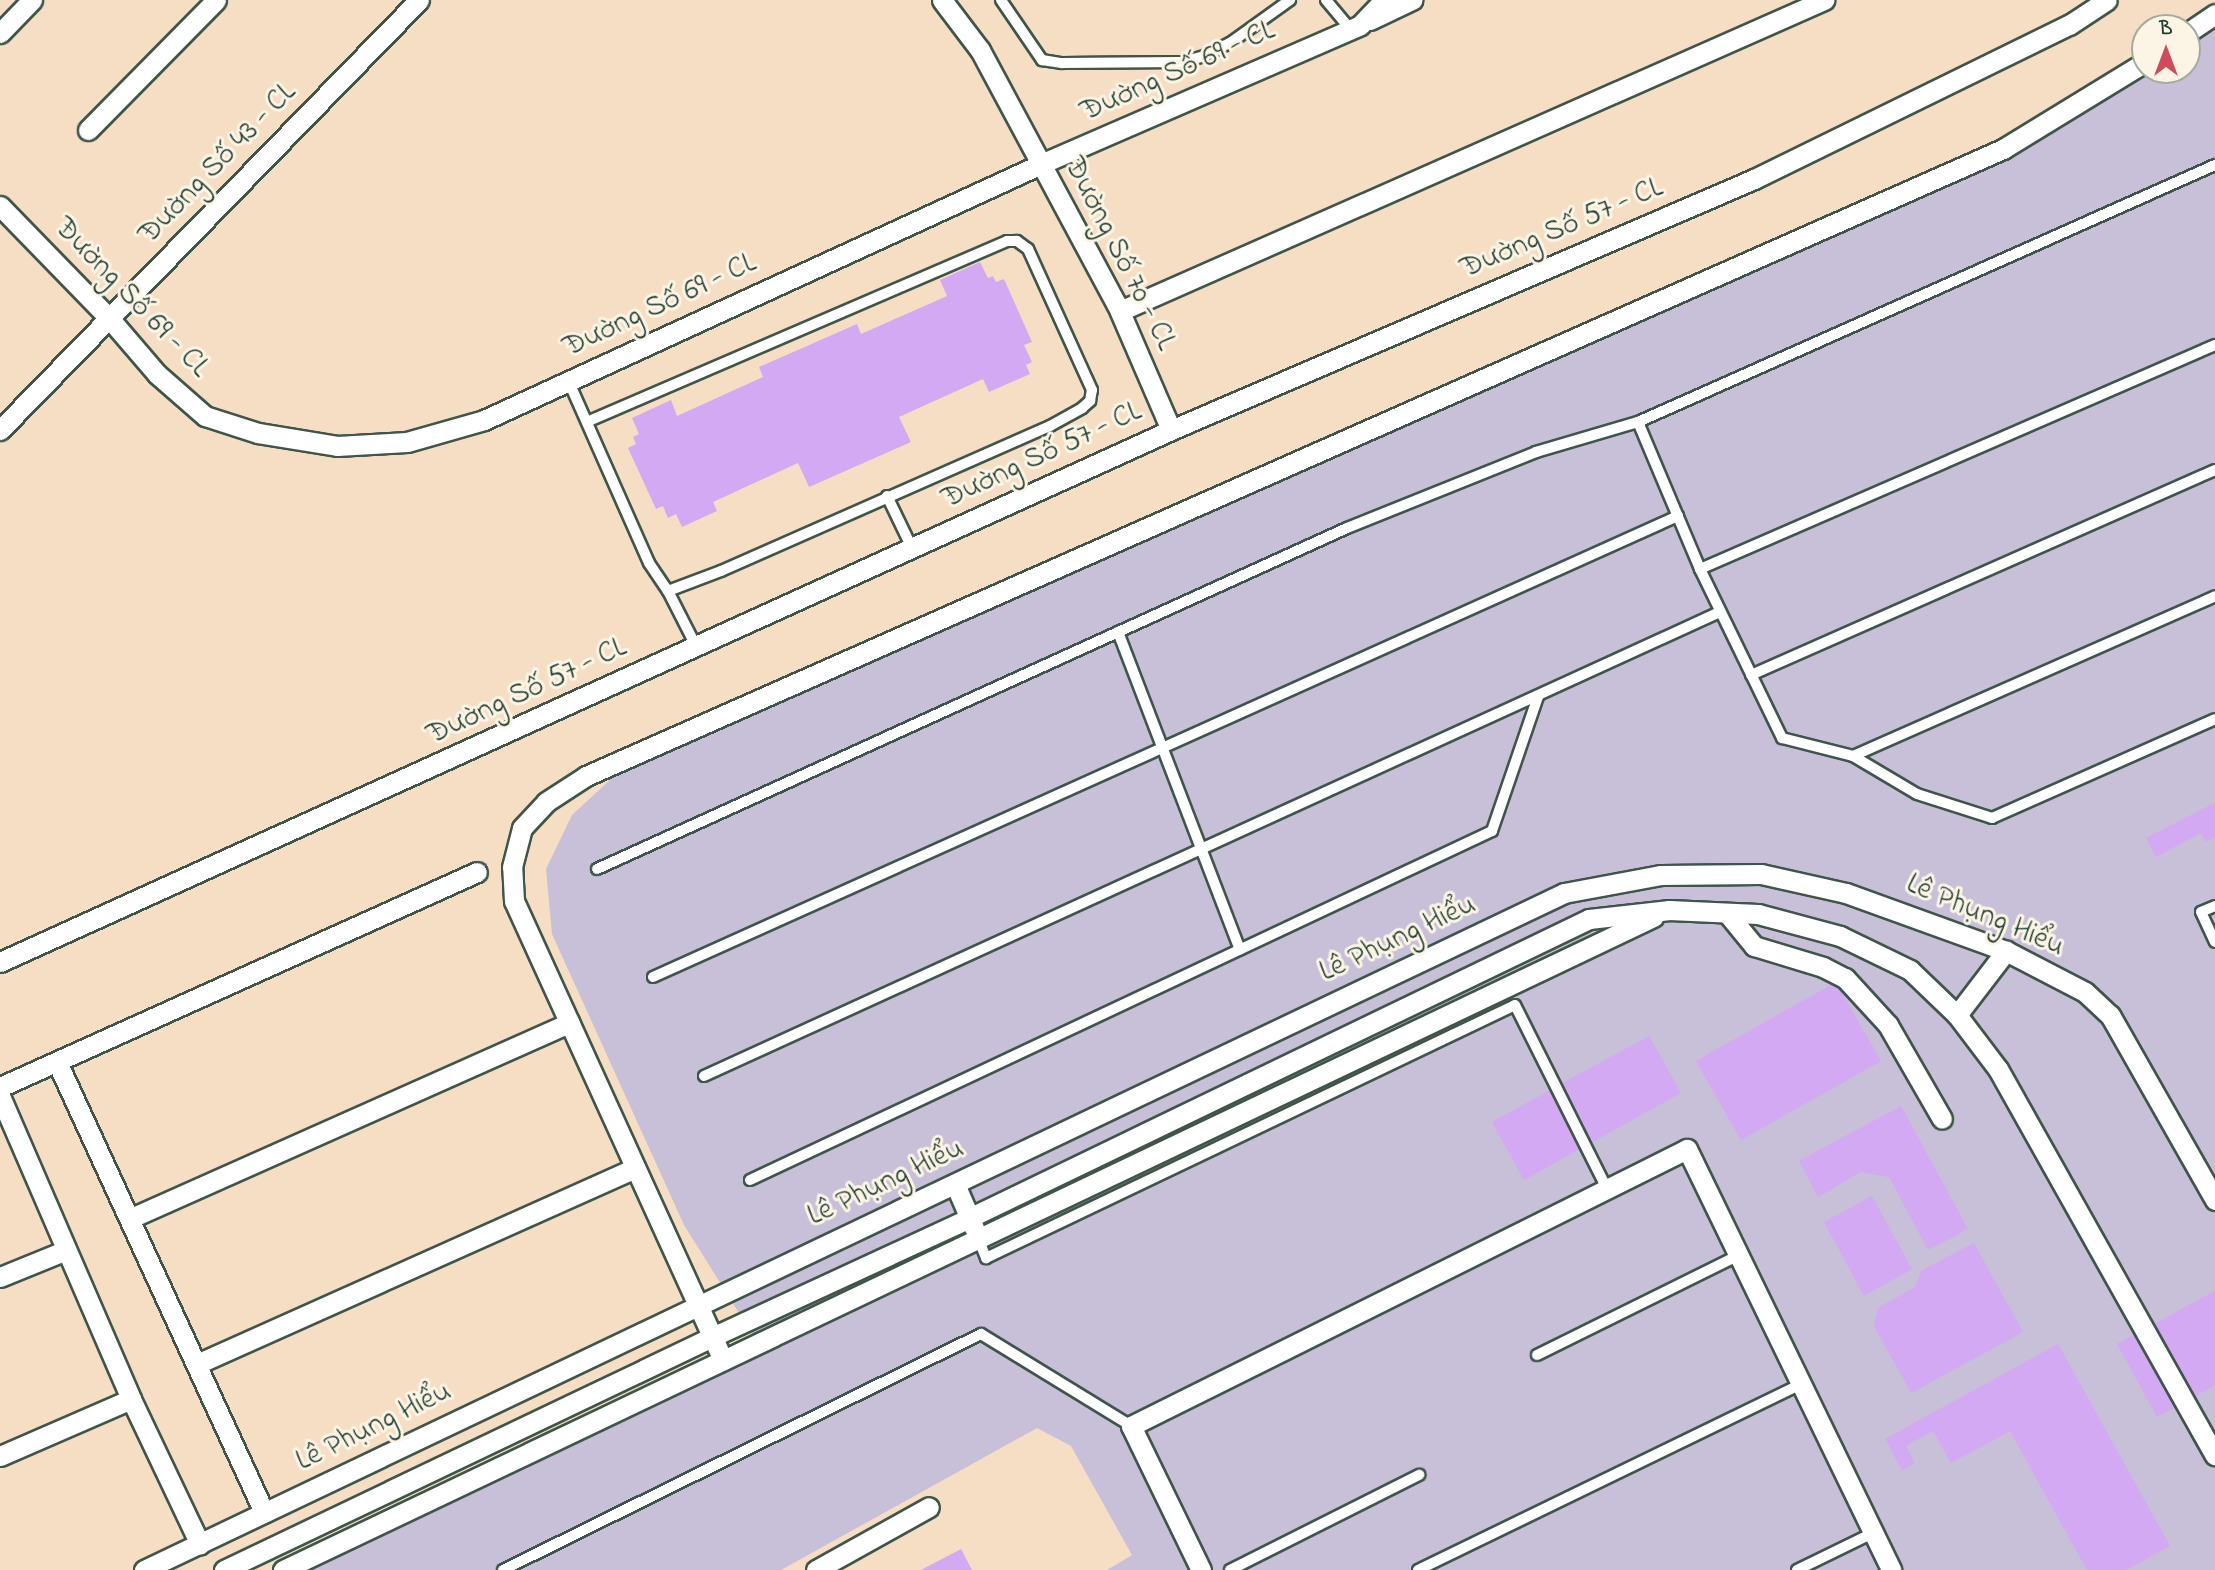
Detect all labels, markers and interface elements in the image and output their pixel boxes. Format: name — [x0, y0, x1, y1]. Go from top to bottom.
street label: Đường Số 69 - CL — [1075, 13, 1281, 131]
north arrow — [2131, 14, 2201, 84]
text: B — [2160, 16, 2172, 43]
street label: Đường Số 43 - CL — [132, 75, 304, 253]
street label: Đường Số 70 - CL — [1055, 151, 1183, 357]
street label: Đường Số 57 - CL — [1455, 170, 1669, 288]
street label: Đường Số 69 - CL — [45, 210, 217, 386]
street label: Đường Số 69 - CL — [558, 246, 762, 366]
street label: Đường Số 57 - CL — [936, 394, 1148, 518]
street label: Đường Số 57 - CL — [421, 630, 633, 754]
street label: Lê Phụng Hiểu — [1901, 867, 2069, 965]
street label: Lê Phụng Hiểu — [1314, 887, 1482, 991]
street label: Lê Phụng Hiểu — [802, 1131, 970, 1235]
street label: Lê Phụng Hiểu — [291, 1374, 457, 1480]

